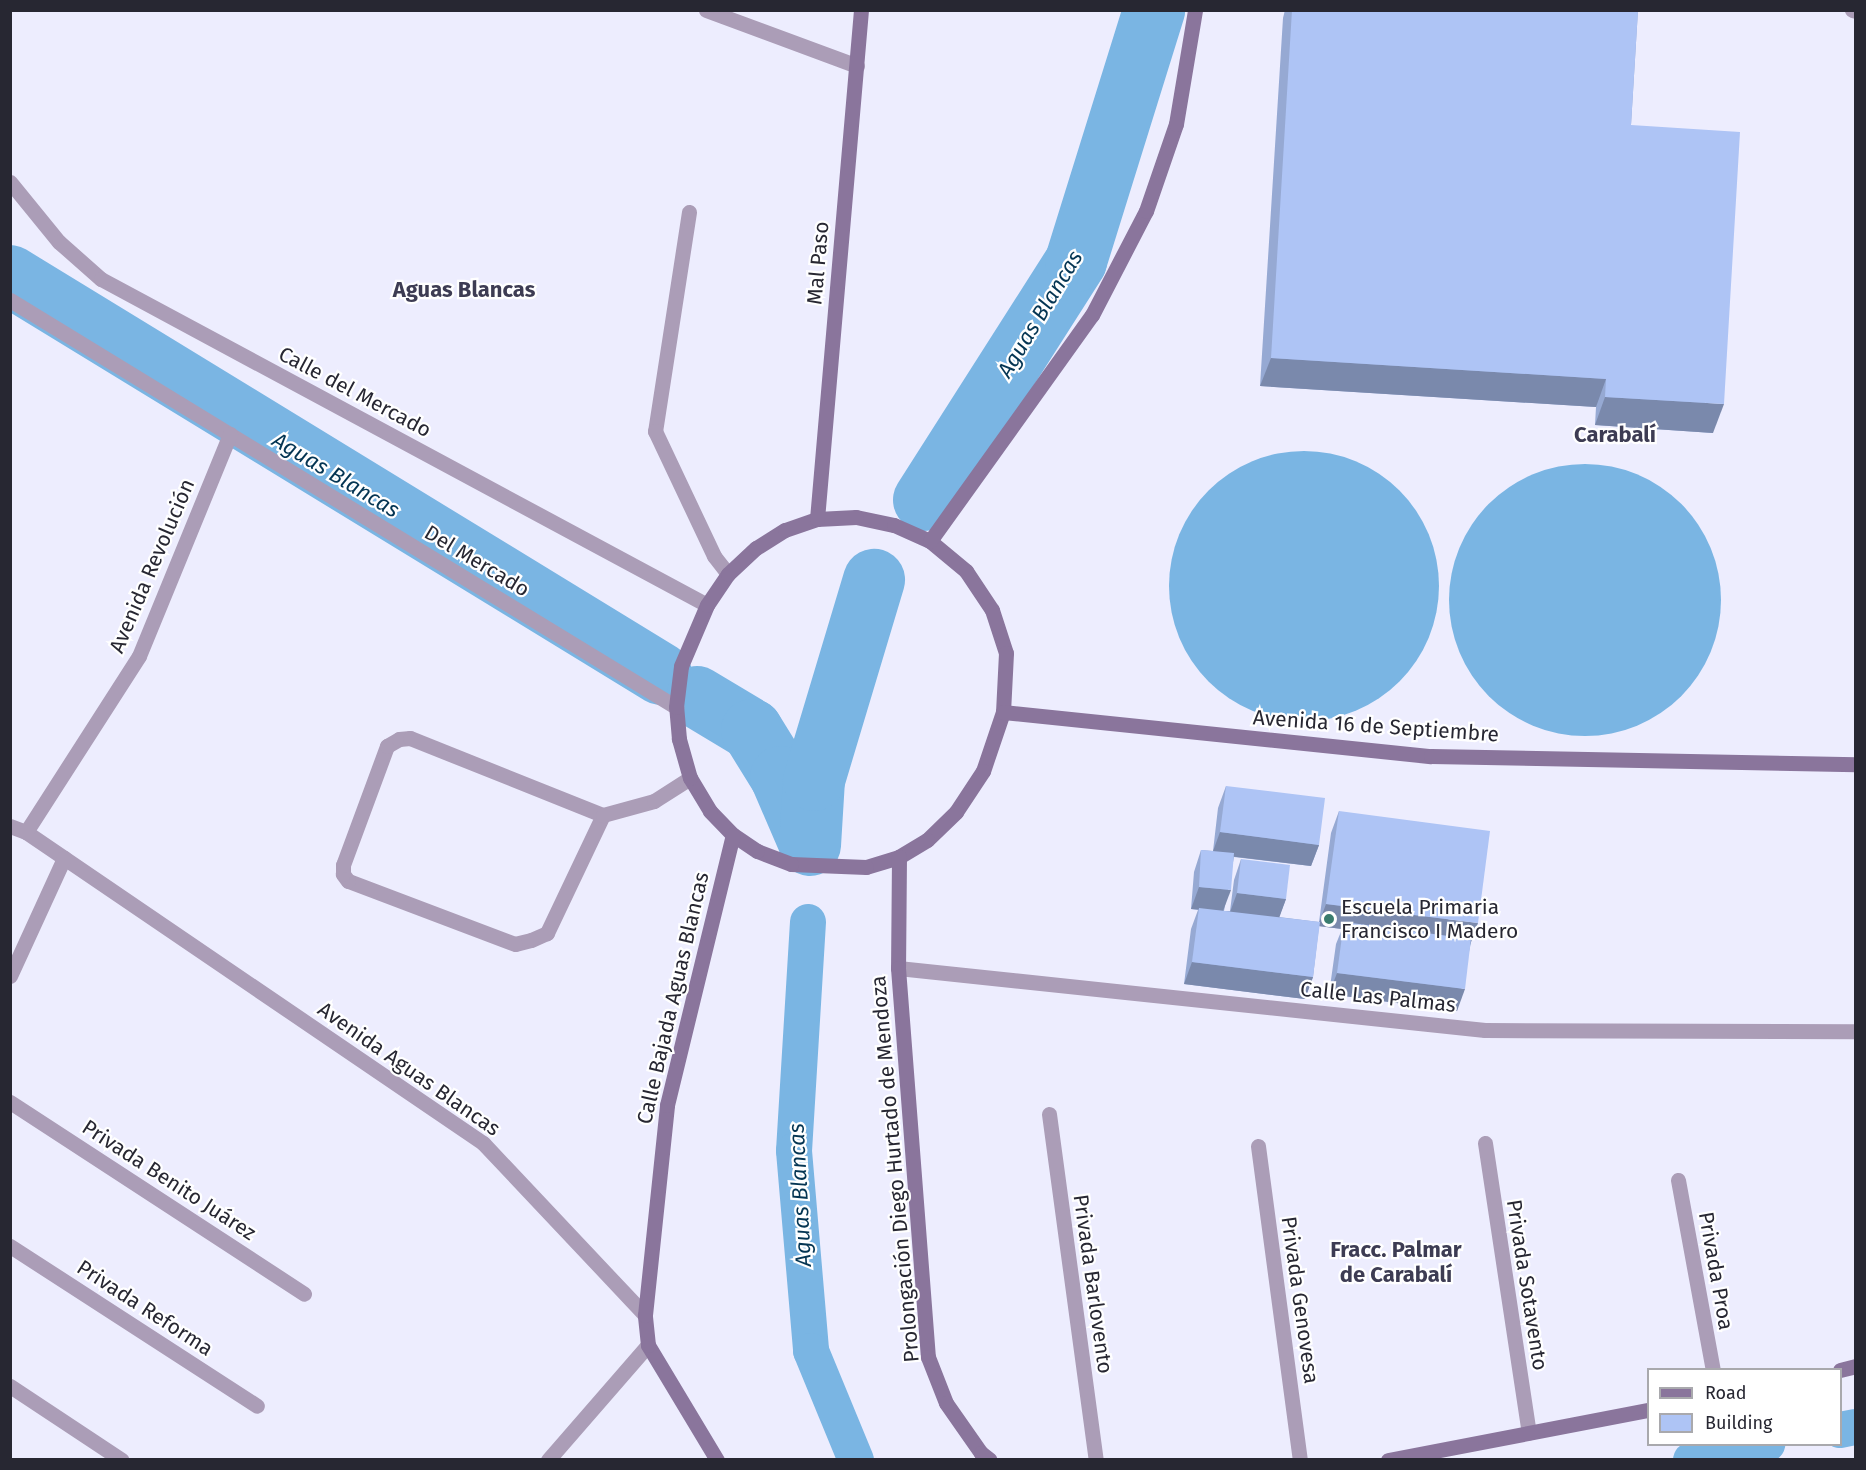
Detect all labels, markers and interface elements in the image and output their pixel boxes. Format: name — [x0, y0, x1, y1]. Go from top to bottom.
street label: Mal Paso — [802, 220, 834, 306]
water label: Aguas Blancas — [992, 246, 1088, 382]
district label: Aguas Blancas — [393, 277, 535, 303]
street label: Calle del Mercado — [274, 341, 436, 443]
district label: Carabalí — [1574, 422, 1656, 448]
water label: Aguas Blancas — [268, 427, 404, 523]
street label: Avenida Revolución — [104, 475, 200, 657]
street label: Del Mercado — [420, 520, 534, 602]
street label: Avenida 16 de Septiembre — [1252, 705, 1500, 747]
street label: Calle Bajada Aguas Blancas — [632, 870, 714, 1126]
place label: Escuela Primaria Francisco I Madero — [1341, 894, 1518, 944]
marker: Escuela Primaria Francisco I Madero — [1322, 912, 1336, 926]
street label: Prolongación Diego Hurtado de Mendoza — [866, 975, 924, 1363]
street label: Calle Las Palmas — [1299, 976, 1457, 1018]
street label: Avenida Aguas Blancas — [313, 997, 505, 1141]
street label: Privada Benito Juárez — [77, 1114, 261, 1246]
water label: Aguas Blancas — [783, 1123, 817, 1267]
street label: Privada Barlovento — [1068, 1193, 1118, 1375]
street label: Privada Sotavento — [1501, 1198, 1553, 1372]
street label: Privada Proa — [1693, 1210, 1739, 1332]
street label: Privada Genovesa — [1276, 1215, 1324, 1385]
district label: Fracc. Palmar de Carabalí — [1330, 1236, 1462, 1288]
street label: Privada Reforma — [72, 1255, 218, 1361]
legend — [1647, 1368, 1842, 1446]
text: Road — [1705, 1382, 1747, 1404]
text: Building — [1705, 1412, 1772, 1434]

